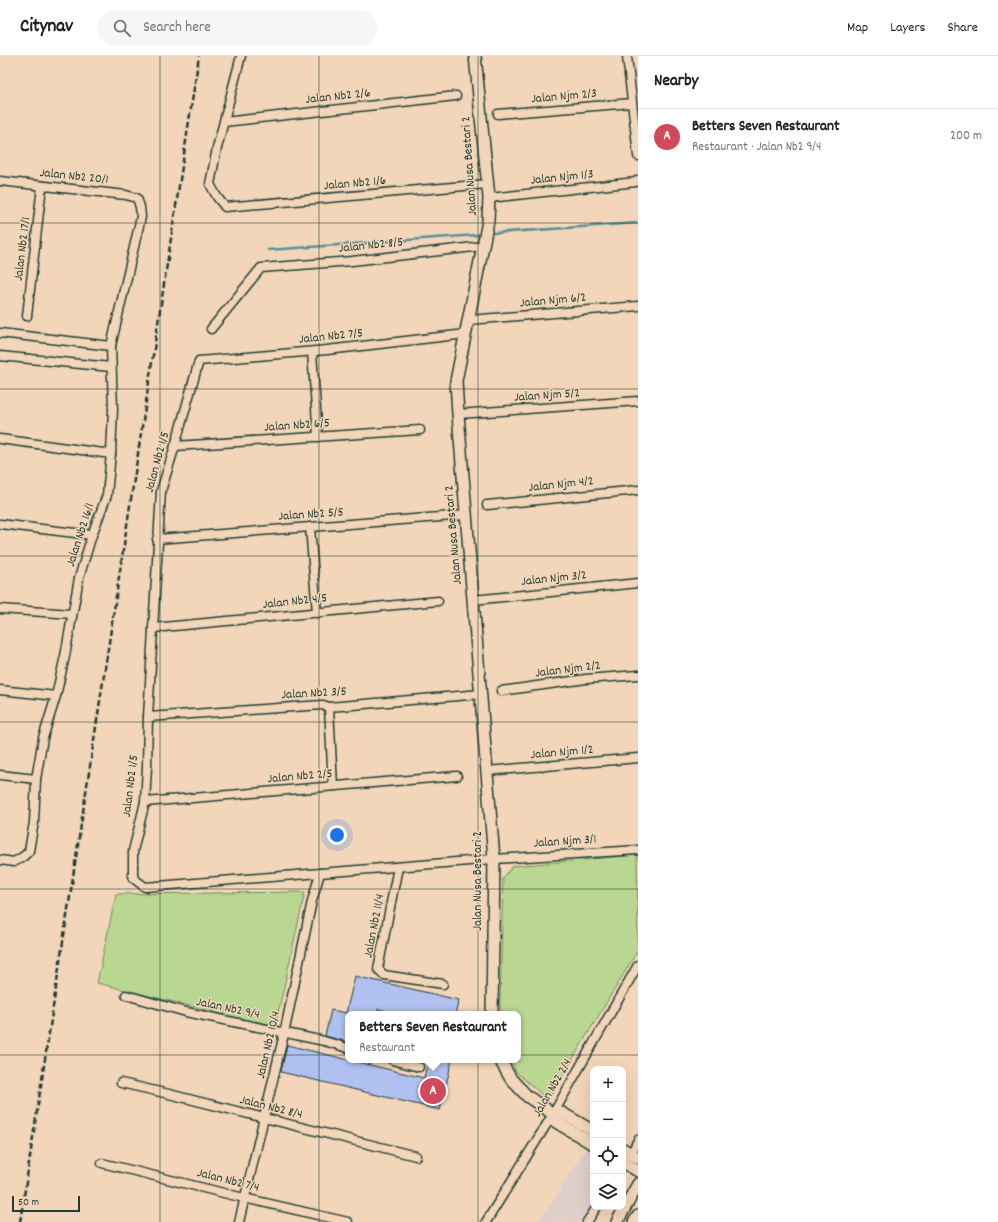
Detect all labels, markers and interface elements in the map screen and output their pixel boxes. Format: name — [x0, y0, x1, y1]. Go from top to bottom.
search box — [97, 10, 377, 46]
text: Citynav — [20, 14, 73, 41]
icon: search — [111, 17, 133, 39]
text: Search here — [143, 17, 211, 39]
text: Map — [847, 18, 868, 38]
text: Layers — [890, 18, 925, 38]
text: Share — [947, 18, 978, 38]
text: Nearby — [654, 70, 698, 94]
street label: Jalan Nb2 2/6 — [304, 84, 372, 110]
street label: Jalan Njm 2/3 — [530, 85, 598, 109]
street label: Jalan Nusa Bestari 2 — [457, 116, 483, 216]
text: Betters Seven Restaurant — [692, 116, 839, 138]
text: A — [663, 127, 671, 146]
text: 200 m — [950, 127, 982, 146]
text: Restaurant · Jalan Nb2 9/4 — [692, 138, 821, 157]
street label: Jalan Nb2 20/1 — [39, 164, 109, 190]
street label: Jalan Njm 1/3 — [530, 165, 594, 191]
street label: Jalan Nb2 1/6 — [323, 172, 387, 196]
street label: Jalan Nb2 17/1 — [10, 216, 36, 282]
street label: Jalan Nb2 8/5 — [338, 233, 404, 259]
street label: Jalan Njm 6/2 — [519, 289, 587, 313]
street label: Jalan Nb2 7/5 — [298, 324, 364, 350]
street label: Jalan Njm 5/2 — [513, 384, 581, 408]
street label: Jalan Nb2 6/5 — [264, 414, 330, 438]
street label: Jalan Nb2 1/5 — [141, 429, 175, 495]
street label: Jalan Njm 4/2 — [527, 472, 595, 498]
street label: Jalan Nusa Bestari 2 — [440, 485, 468, 585]
street label: Jalan Nb2 16/1 — [62, 501, 100, 569]
street label: Jalan Nb2 5/5 — [278, 503, 344, 527]
street label: Jalan Njm 3/2 — [520, 566, 588, 592]
street label: Jalan Nb2 4/5 — [262, 589, 328, 615]
street label: Jalan Njm 2/2 — [534, 657, 602, 683]
street label: Jalan Nb2 3/5 — [281, 683, 347, 705]
street label: Jalan Njm 1/2 — [530, 741, 594, 765]
street label: Jalan Nb2 1/5 — [118, 754, 144, 818]
street label: Jalan Nb2 2/5 — [267, 765, 333, 789]
your location — [327, 825, 347, 845]
street label: Jalan Njm 3/1 — [533, 830, 597, 854]
street label: Jalan Nusa Bestari 2 — [469, 831, 488, 931]
street label: Jalan Nb2 11/4 — [360, 893, 390, 959]
street label: Jalan Nb2 9/4 — [194, 993, 262, 1025]
street label: Jalan Nb2 10/4 — [252, 1009, 286, 1081]
popup — [345, 1011, 521, 1063]
text: Betters Seven Restaurant — [359, 1017, 507, 1039]
text: Restaurant — [359, 1039, 415, 1058]
street label: Jalan Nb2 2/4 — [529, 1055, 577, 1121]
map controls — [590, 1066, 626, 1210]
button: + — [590, 1066, 626, 1102]
pin: A — [420, 1076, 446, 1106]
street label: Jalan Nb2 8/4 — [238, 1091, 304, 1125]
button: − — [590, 1102, 626, 1138]
button: locate — [590, 1138, 626, 1174]
street label: Jalan Nb2 7/4 — [195, 1164, 261, 1198]
button: layers — [590, 1174, 626, 1210]
scale bar — [12, 1194, 80, 1213]
text: 50 m — [18, 1195, 39, 1211]

